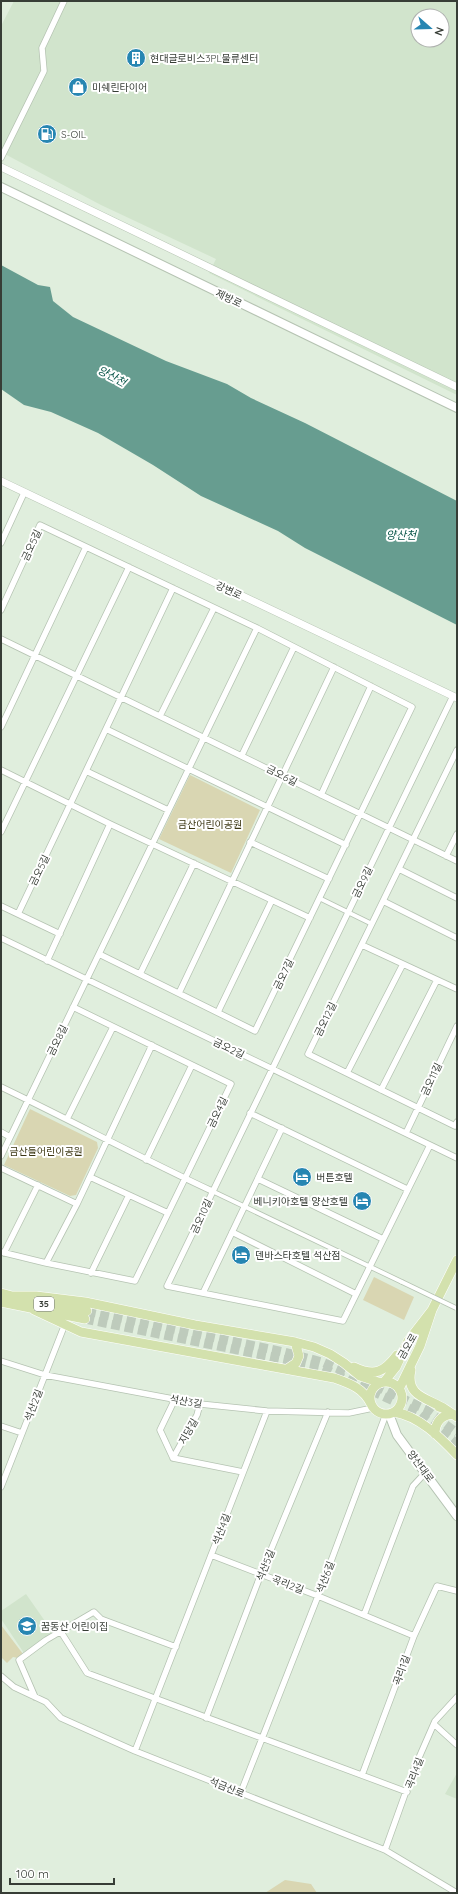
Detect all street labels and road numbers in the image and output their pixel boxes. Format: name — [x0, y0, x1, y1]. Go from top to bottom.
street label: 제방로 — [214, 287, 244, 310]
street label: 금오5길 — [19, 527, 44, 563]
street label: 강변로 — [214, 579, 244, 602]
street label: 금오6길 — [264, 762, 299, 789]
street label: 금오5길 — [26, 853, 53, 888]
street label: 금오9길 — [349, 864, 376, 900]
street label: 금오7길 — [270, 957, 296, 992]
street label: 금오12길 — [312, 1000, 339, 1039]
street label: 금오8길 — [44, 1023, 71, 1058]
street label: 금오2길 — [211, 1035, 247, 1062]
street label: 금오11길 — [418, 1061, 445, 1098]
street label: 금오4길 — [204, 1095, 230, 1130]
street label: 금오10길 — [188, 1197, 215, 1236]
road number: 35 — [34, 1297, 54, 1311]
street label: 금오로 — [395, 1331, 420, 1361]
street label: 석산2길 — [21, 1387, 45, 1423]
street label: 석산3길 — [169, 1392, 203, 1411]
street label: 지당길 — [176, 1416, 201, 1446]
street label: 양산대로 — [404, 1448, 437, 1485]
street label: 석산4길 — [210, 1512, 233, 1547]
street label: 석산5길 — [253, 1547, 278, 1583]
street label: 석산6길 — [313, 1559, 337, 1595]
street label: 곡리2길 — [270, 1572, 306, 1596]
street label: 곡리1길 — [390, 1653, 413, 1687]
street label: 곡리4길 — [403, 1756, 426, 1791]
street label: 석금산로 — [207, 1775, 246, 1800]

